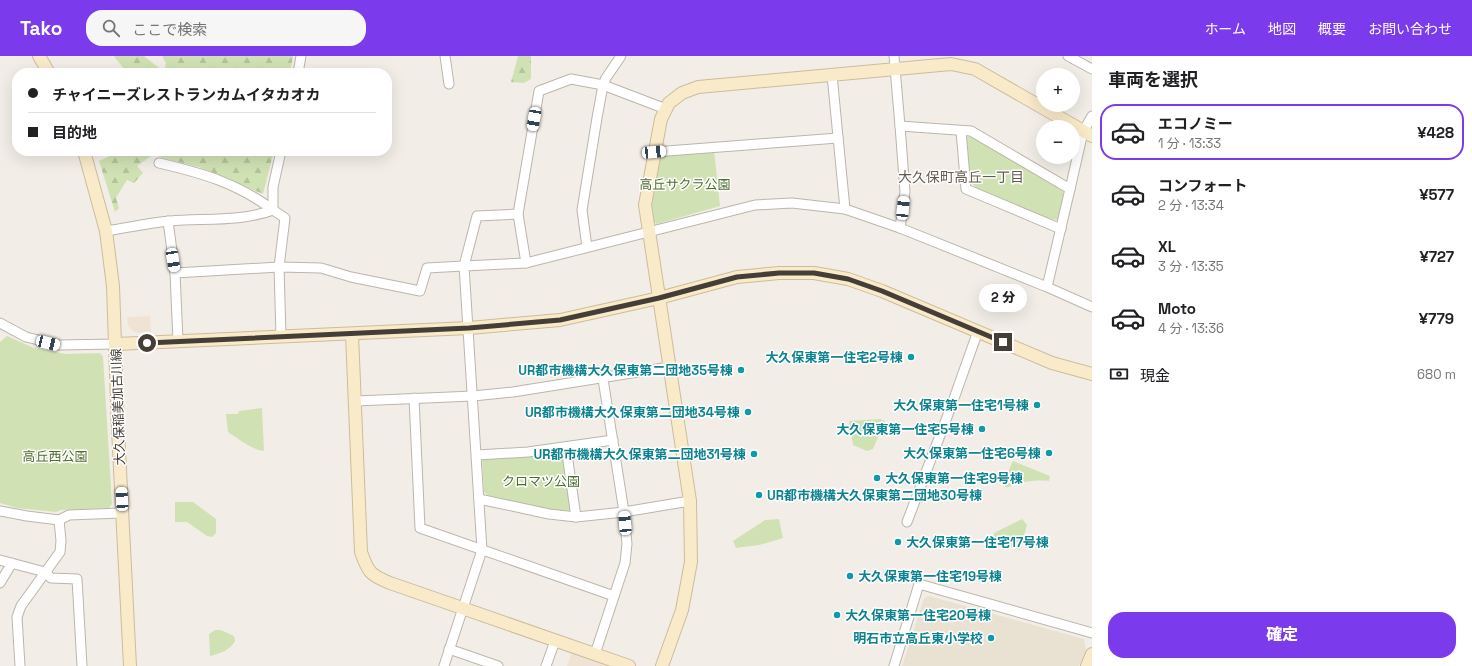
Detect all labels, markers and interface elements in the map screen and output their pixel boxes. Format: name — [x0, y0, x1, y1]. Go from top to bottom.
search box — [86, 10, 366, 46]
text: Tako — [20, 16, 62, 41]
icon: search — [100, 17, 122, 39]
text: ここで検索 — [132, 20, 207, 39]
text: ホーム — [1204, 20, 1246, 38]
text: 地図 — [1268, 20, 1296, 38]
text: 概要 — [1318, 20, 1346, 38]
text: お問い合わせ — [1368, 20, 1452, 38]
map controls — [1036, 68, 1080, 164]
button: + — [1036, 68, 1080, 112]
text: 車両を選択 — [1108, 68, 1198, 91]
text: チャイニーズレストランカムイタカオカ — [52, 85, 321, 104]
car — [526, 106, 542, 132]
icon: car — [1110, 114, 1146, 150]
text: エコノミー — [1158, 114, 1233, 133]
button: − — [1036, 120, 1080, 164]
text: 目的地 — [52, 123, 97, 142]
text: ¥428 — [1417, 123, 1454, 142]
text: 1 分 · 13:33 — [1158, 135, 1221, 152]
car — [642, 145, 666, 159]
district label: 大久保町高丘一丁目 — [898, 168, 1024, 186]
park label: 高丘サクラ公園 — [639, 176, 731, 193]
icon: car — [1110, 176, 1146, 212]
text: コンフォート — [1158, 176, 1248, 195]
text: ¥577 — [1419, 185, 1454, 204]
car — [896, 195, 910, 221]
text: 2 分 · 13:34 — [1158, 197, 1224, 214]
text: XL — [1158, 237, 1176, 256]
icon: car — [1110, 238, 1146, 274]
car — [165, 247, 181, 273]
text: ¥727 — [1419, 247, 1454, 266]
text: 3 分 · 13:35 — [1158, 258, 1224, 275]
callout: 2 分 — [979, 284, 1027, 312]
text: 2 分 — [991, 289, 1015, 306]
text: Moto — [1158, 299, 1196, 318]
icon: car — [1110, 300, 1146, 336]
text: ¥779 — [1419, 309, 1454, 328]
text: 4 分 · 13:36 — [1158, 320, 1224, 337]
route end — [994, 333, 1012, 351]
car — [35, 334, 61, 352]
route start — [138, 334, 156, 352]
street label: 大久保稲美加古川線 — [107, 348, 129, 466]
place label: 大久保東第一住宅2号棟 — [765, 349, 903, 366]
marker: 大久保東第一住宅2号棟 — [906, 352, 916, 362]
place label: UR都市機構大久保東第二団地35号棟 — [518, 362, 733, 379]
icon: cash — [1108, 363, 1130, 385]
marker: UR都市機構大久保東第二団地35号棟 — [736, 365, 746, 375]
text: 現金 — [1140, 366, 1170, 385]
text: 680 m — [1417, 366, 1456, 383]
place label: 大久保東第一住宅1号棟 — [893, 397, 1029, 414]
marker: 大久保東第一住宅1号棟 — [1032, 400, 1042, 410]
place label: UR都市機構大久保東第二団地34号棟 — [525, 404, 740, 421]
marker: UR都市機構大久保東第二団地34号棟 — [743, 407, 753, 417]
place label: 大久保東第一住宅5号棟 — [836, 421, 974, 438]
marker: 大久保東第一住宅5号棟 — [977, 424, 987, 434]
place label: 大久保東第一住宅6号棟 — [903, 445, 1041, 462]
place label: UR都市機構大久保東第二団地31号棟 — [534, 446, 746, 463]
park label: 高丘西公園 — [22, 448, 88, 465]
marker: 大久保東第一住宅6号棟 — [1044, 448, 1054, 458]
marker: UR都市機構大久保東第二団地31号棟 — [749, 449, 759, 459]
place label: 大久保東第一住宅9号棟 — [885, 470, 1023, 487]
park label: クロマツ公園 — [502, 473, 580, 490]
marker: 大久保東第一住宅9号棟 — [872, 473, 882, 483]
car — [115, 487, 129, 511]
place label: UR都市機構大久保東第二団地30号棟 — [767, 487, 982, 504]
marker: UR都市機構大久保東第二団地30号棟 — [754, 490, 764, 500]
car — [618, 511, 632, 535]
place label: 大久保東第一住宅17号棟 — [906, 534, 1049, 551]
marker: 大久保東第一住宅17号棟 — [893, 537, 903, 547]
place label: 大久保東第一住宅19号棟 — [858, 568, 1002, 585]
marker: 大久保東第一住宅19号棟 — [845, 571, 855, 581]
place label: 大久保東第一住宅20号棟 — [845, 607, 991, 624]
marker: 大久保東第一住宅20号棟 — [832, 610, 842, 620]
button: 確定 — [1108, 612, 1456, 658]
place label: 明石市立高丘東小学校 — [853, 630, 983, 647]
marker: 明石市立高丘東小学校 — [986, 633, 996, 643]

